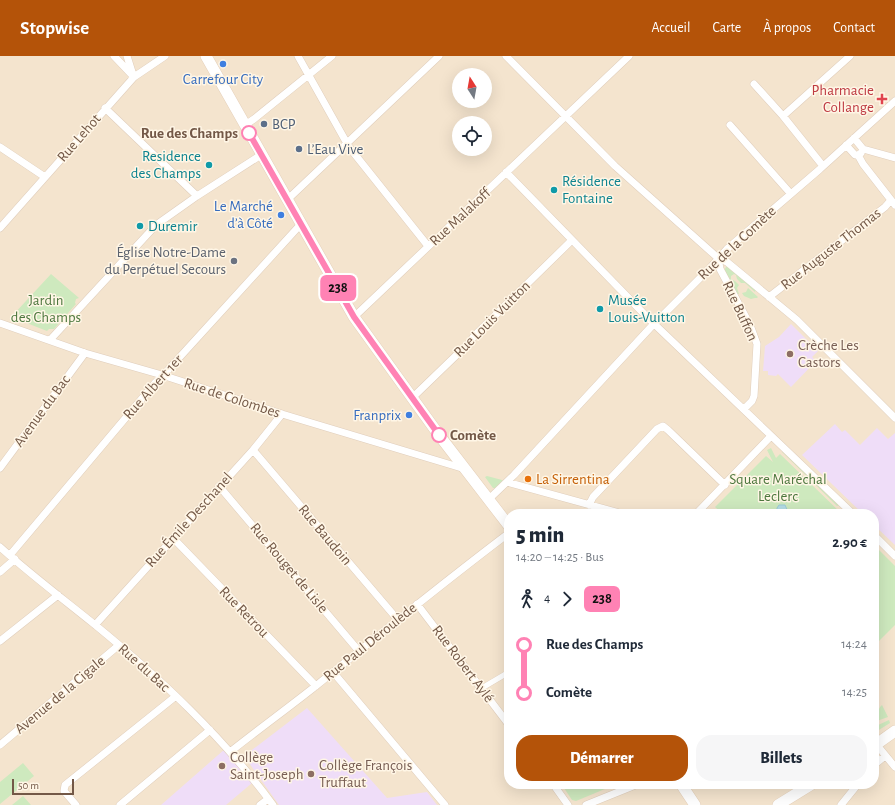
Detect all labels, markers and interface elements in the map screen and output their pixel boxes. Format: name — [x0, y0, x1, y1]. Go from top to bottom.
text: Stopwise — [20, 19, 89, 38]
text: Accueil — [651, 21, 690, 35]
text: Carte — [712, 21, 741, 35]
text: À propos — [763, 21, 811, 35]
text: Contact — [833, 21, 875, 35]
marker: Carrefour City — [218, 59, 228, 69]
north arrow — [452, 68, 492, 108]
map controls — [452, 68, 492, 156]
place label: Carrefour City — [183, 72, 264, 87]
place label: Pharmacie Collange — [812, 83, 874, 115]
marker: Pharmacie Collange — [877, 94, 887, 104]
street label: Rue Lehot — [54, 111, 104, 165]
button: locate — [452, 116, 492, 156]
place label: BCP — [272, 117, 296, 132]
marker: BCP — [259, 119, 269, 129]
marker: Rue des Champs — [241, 125, 257, 141]
place label: Rue des Champs — [141, 126, 238, 141]
place label: L’Eau Vive — [307, 142, 364, 157]
marker: L’Eau Vive — [294, 144, 304, 154]
place label: Residence des Champs — [131, 149, 201, 181]
marker: Residence des Champs — [204, 160, 214, 170]
place label: Résidence Fontaine — [562, 174, 621, 206]
street label: Rue Malakoff — [427, 184, 494, 249]
marker: Résidence Fontaine — [549, 185, 559, 195]
place label: Le Marché d’à Côté — [214, 199, 273, 231]
street label: Rue de la Comète — [695, 203, 779, 283]
street label: Rue Auguste Thomas — [778, 205, 884, 293]
marker: Le Marché d’à Côté — [276, 210, 286, 220]
place label: Duremir — [148, 219, 198, 234]
marker: Duremir — [135, 221, 145, 231]
place label: Église Notre-Dame du Perpétuel Secours — [104, 243, 226, 277]
marker: Église Notre-Dame du Perpétuel Secours — [229, 256, 239, 266]
line badge: 238 — [315, 275, 361, 301]
street label: Rue Louis Vuitton — [451, 278, 533, 360]
street label: Rue Buffon — [720, 279, 760, 343]
text: 238 — [328, 281, 348, 295]
park label: Jardin des Champs — [11, 293, 81, 325]
place label: Musée Louis-Vuitton — [608, 293, 685, 325]
marker: Musée Louis-Vuitton — [595, 304, 605, 314]
place label: Crèche Les Castors — [798, 338, 859, 370]
marker: Crèche Les Castors — [785, 349, 795, 359]
street label: Rue Albert 1er — [120, 352, 186, 422]
street label: Avenue du Bac — [11, 372, 73, 450]
street label: Rue de Colombes — [182, 375, 282, 421]
place label: Franprix — [353, 408, 401, 423]
marker: Franprix — [404, 410, 414, 420]
marker: Comète — [431, 427, 447, 443]
place label: Comète — [450, 428, 496, 443]
street label: Rue Émile Deschanel — [141, 468, 235, 570]
place label: La Sirrentina — [536, 472, 610, 487]
park label: Square Maréchal Leclerc — [729, 472, 827, 504]
marker: La Sirrentina — [523, 474, 533, 484]
street label: Rue Baudoin — [295, 502, 355, 568]
street label: Rue Rouget de Lisle — [247, 520, 331, 616]
text: 5 min — [516, 524, 564, 546]
text: 2.90 € — [832, 535, 867, 550]
text: 14:20 – 14:25 · Bus — [516, 551, 604, 564]
street label: Rue Retrou — [216, 584, 272, 641]
icon: walk — [516, 588, 538, 610]
icon: forward — [556, 588, 578, 610]
text: 4 — [544, 592, 550, 605]
text: 238 — [592, 592, 612, 606]
street label: Rue Paul Déroulède — [321, 600, 419, 684]
street label: Rue Robert Aylé — [429, 623, 497, 705]
text: Rue des Champs — [546, 637, 643, 652]
text: 14:24 — [841, 638, 867, 651]
street label: Rue du Bac — [115, 641, 173, 695]
street label: Avenue de la Cigale — [12, 653, 108, 737]
text: Comète — [546, 685, 592, 700]
text: 14:25 — [842, 686, 867, 699]
button: Démarrer — [516, 735, 688, 781]
button: Billets — [696, 735, 867, 781]
place label: Collège Saint-Joseph — [230, 750, 303, 782]
place label: Collège François Truffaut — [319, 758, 412, 790]
marker: Collège Saint-Joseph — [217, 761, 227, 771]
marker: Collège François Truffaut — [306, 769, 316, 779]
scale bar — [12, 777, 74, 796]
text: 50 m — [18, 780, 39, 791]

